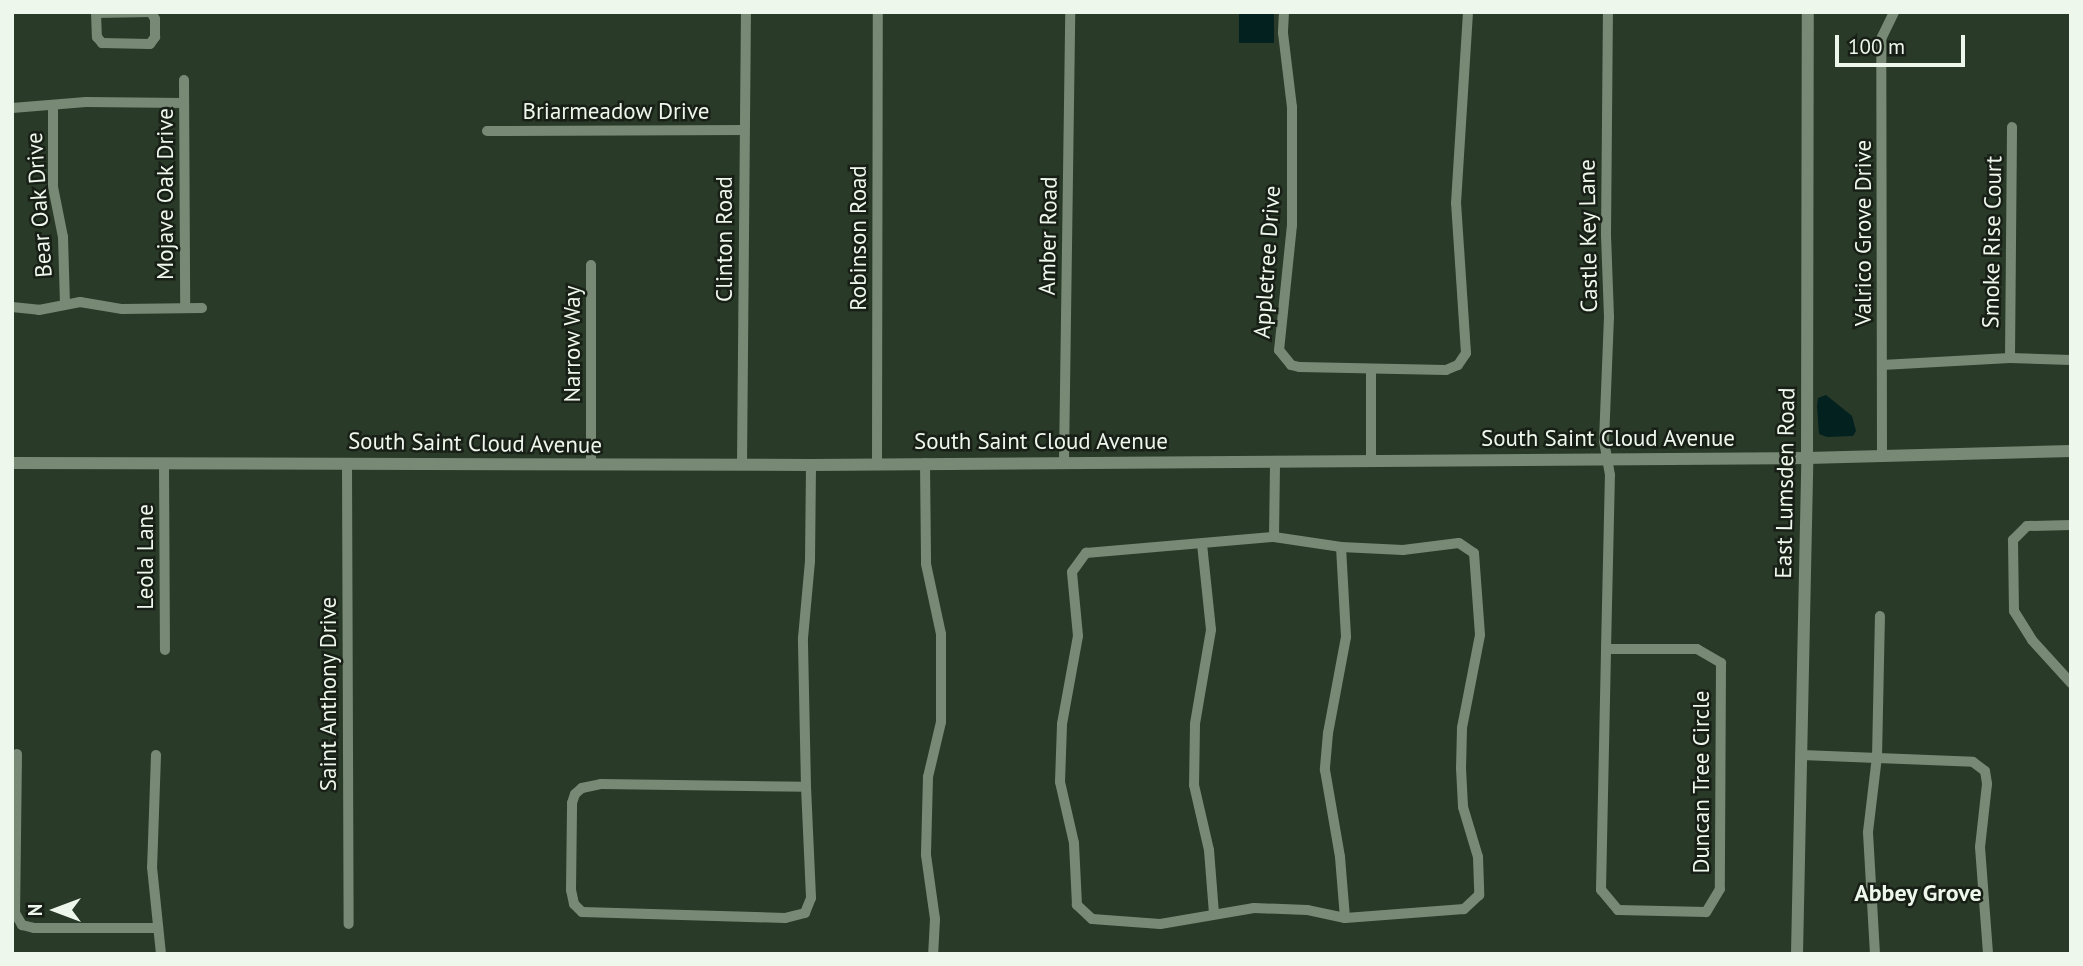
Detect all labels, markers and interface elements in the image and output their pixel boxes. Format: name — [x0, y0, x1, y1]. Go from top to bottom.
scale bar — [1838, 21, 1968, 65]
text: 100 m — [1848, 33, 1905, 60]
street label: Briarmeadow Drive — [522, 97, 710, 125]
street label: Mojave Oak Drive — [151, 108, 179, 280]
street label: Bear Oak Drive — [20, 131, 58, 279]
street label: Valrico Grove Drive — [1849, 140, 1877, 326]
street label: Smoke Rise Court — [1977, 156, 2007, 328]
street label: Castle Key Lane — [1573, 159, 1603, 313]
street label: Robinson Road — [844, 165, 872, 311]
street label: Clinton Road — [710, 176, 738, 302]
street label: Amber Road — [1033, 176, 1063, 296]
street label: Appletree Drive — [1248, 185, 1286, 339]
street label: Narrow Way — [558, 285, 586, 403]
street label: East Lumsden Road — [1770, 387, 1800, 579]
street label: South Saint Cloud Avenue — [1481, 424, 1735, 452]
street label: South Saint Cloud Avenue — [347, 427, 603, 459]
street label: South Saint Cloud Avenue — [914, 427, 1168, 455]
street label: Leola Lane — [131, 504, 159, 610]
street label: Saint Anthony Drive — [314, 596, 342, 792]
street label: Duncan Tree Circle — [1687, 690, 1715, 874]
north arrow — [21, 875, 91, 945]
district label: Abbey Grove — [1854, 879, 1982, 907]
text: N — [23, 904, 47, 916]

